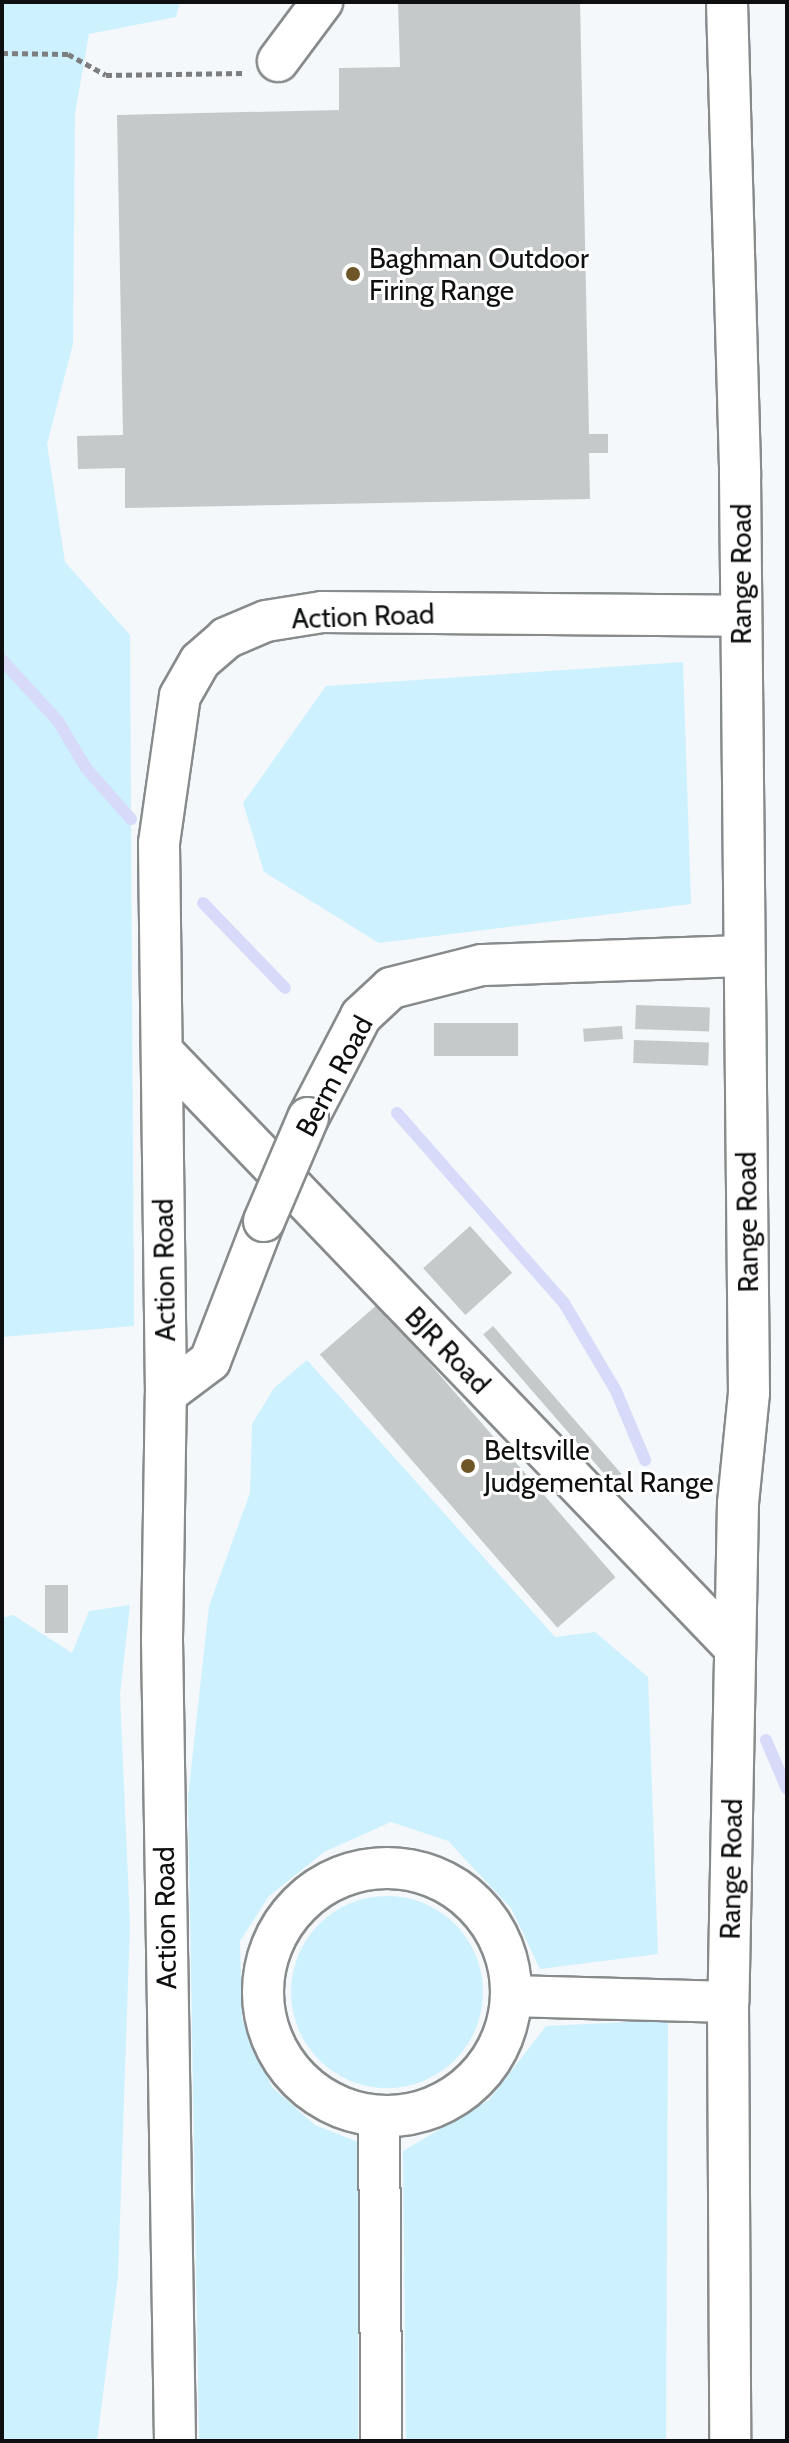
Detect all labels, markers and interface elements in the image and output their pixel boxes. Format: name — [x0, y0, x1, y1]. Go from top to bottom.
place label: Baghman Outdoor Firing Range — [369, 241, 589, 307]
marker: Baghman Outdoor Firing Range — [344, 265, 362, 283]
street label: Range Road — [724, 503, 758, 645]
street label: Action Road — [291, 597, 435, 635]
street label: Berm Road — [288, 1010, 380, 1142]
street label: Range Road — [729, 1151, 765, 1293]
street label: Action Road — [146, 1198, 182, 1342]
street label: BJR Road — [398, 1300, 498, 1400]
place label: Beltsville Judgemental Range — [484, 1433, 714, 1499]
marker: Beltsville Judgemental Range — [459, 1457, 477, 1475]
street label: Range Road — [713, 1798, 749, 1940]
street label: Action Road — [147, 1846, 183, 1990]

